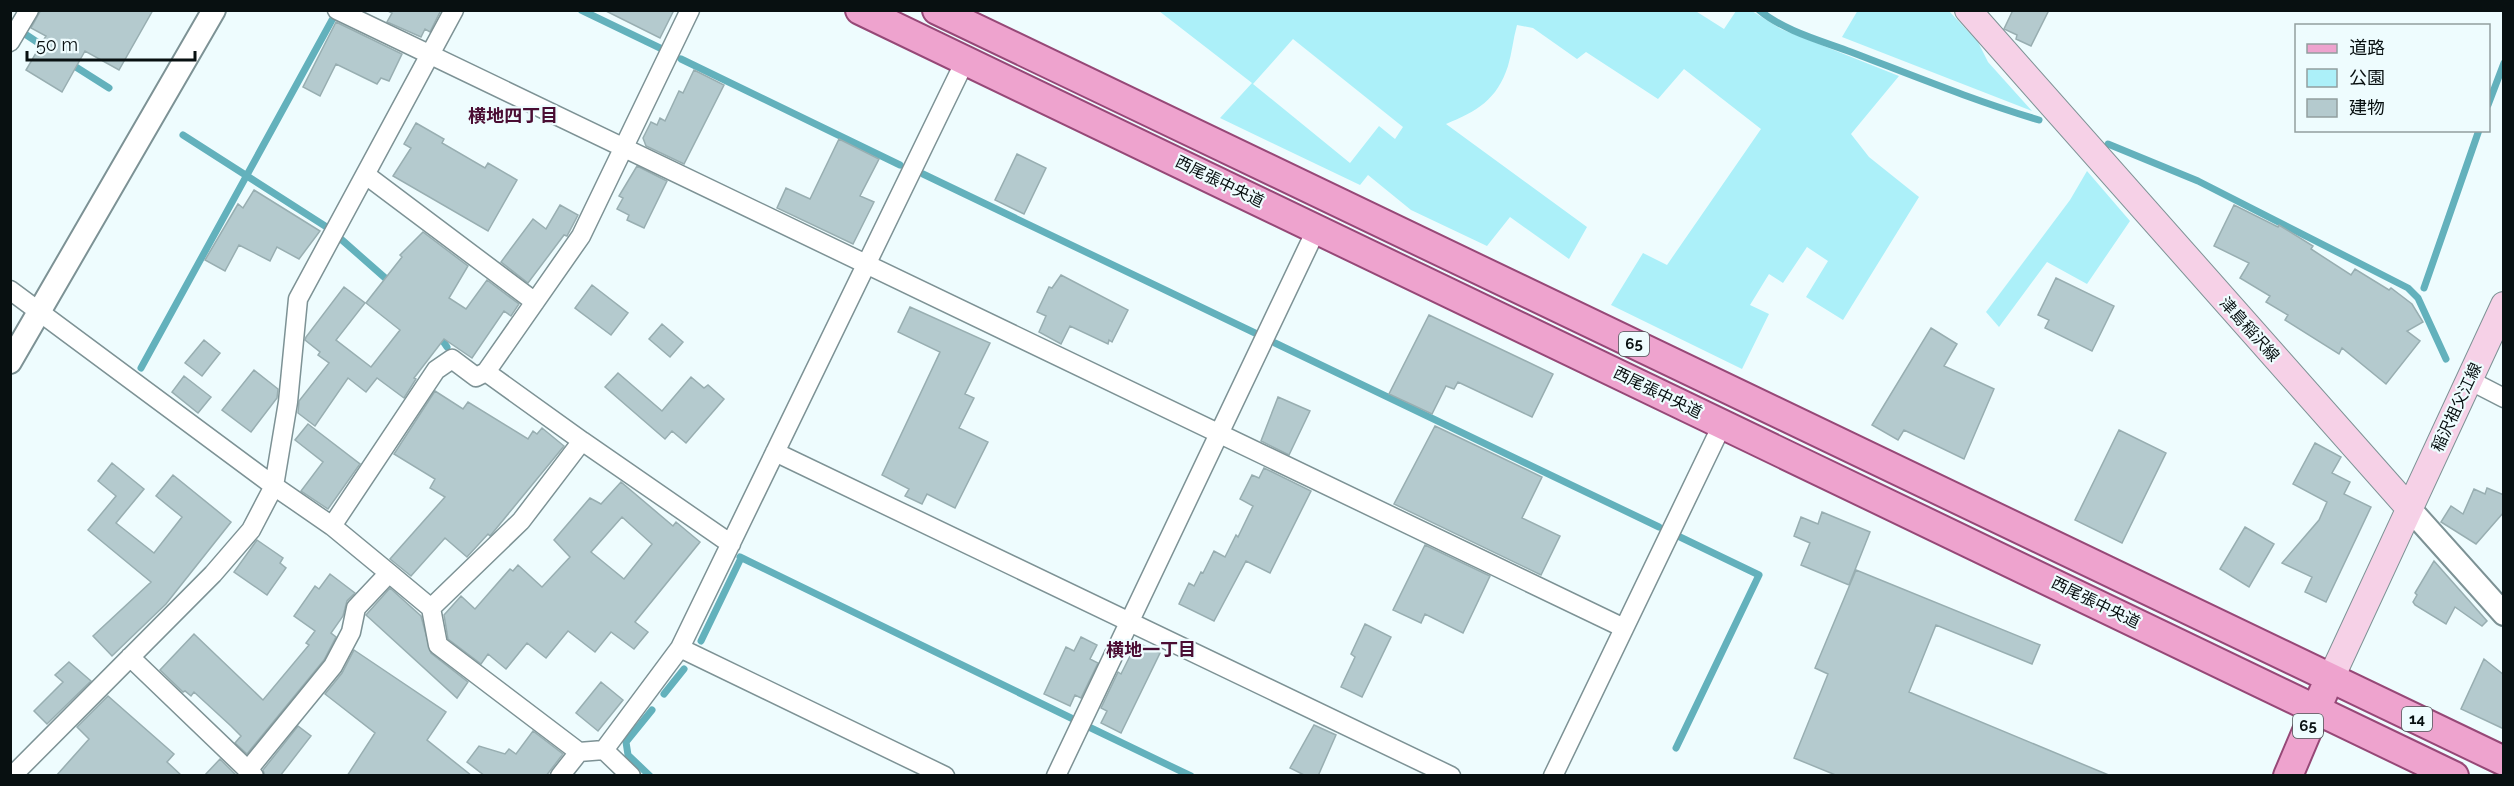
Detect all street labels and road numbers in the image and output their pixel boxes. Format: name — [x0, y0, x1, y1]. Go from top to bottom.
street label: 西尾張中央道 — [1172, 152, 1267, 211]
street label: 津島稲沢線 — [2216, 293, 2283, 365]
road number: 65 — [1619, 332, 1649, 356]
street label: 稲沢祖父江線 — [2428, 360, 2485, 455]
street label: 西尾張中央道 — [1610, 363, 1705, 422]
street label: 西尾張中央道 — [2048, 573, 2143, 632]
road number: 14 — [2402, 707, 2432, 731]
road number: 65 — [2293, 714, 2323, 738]

